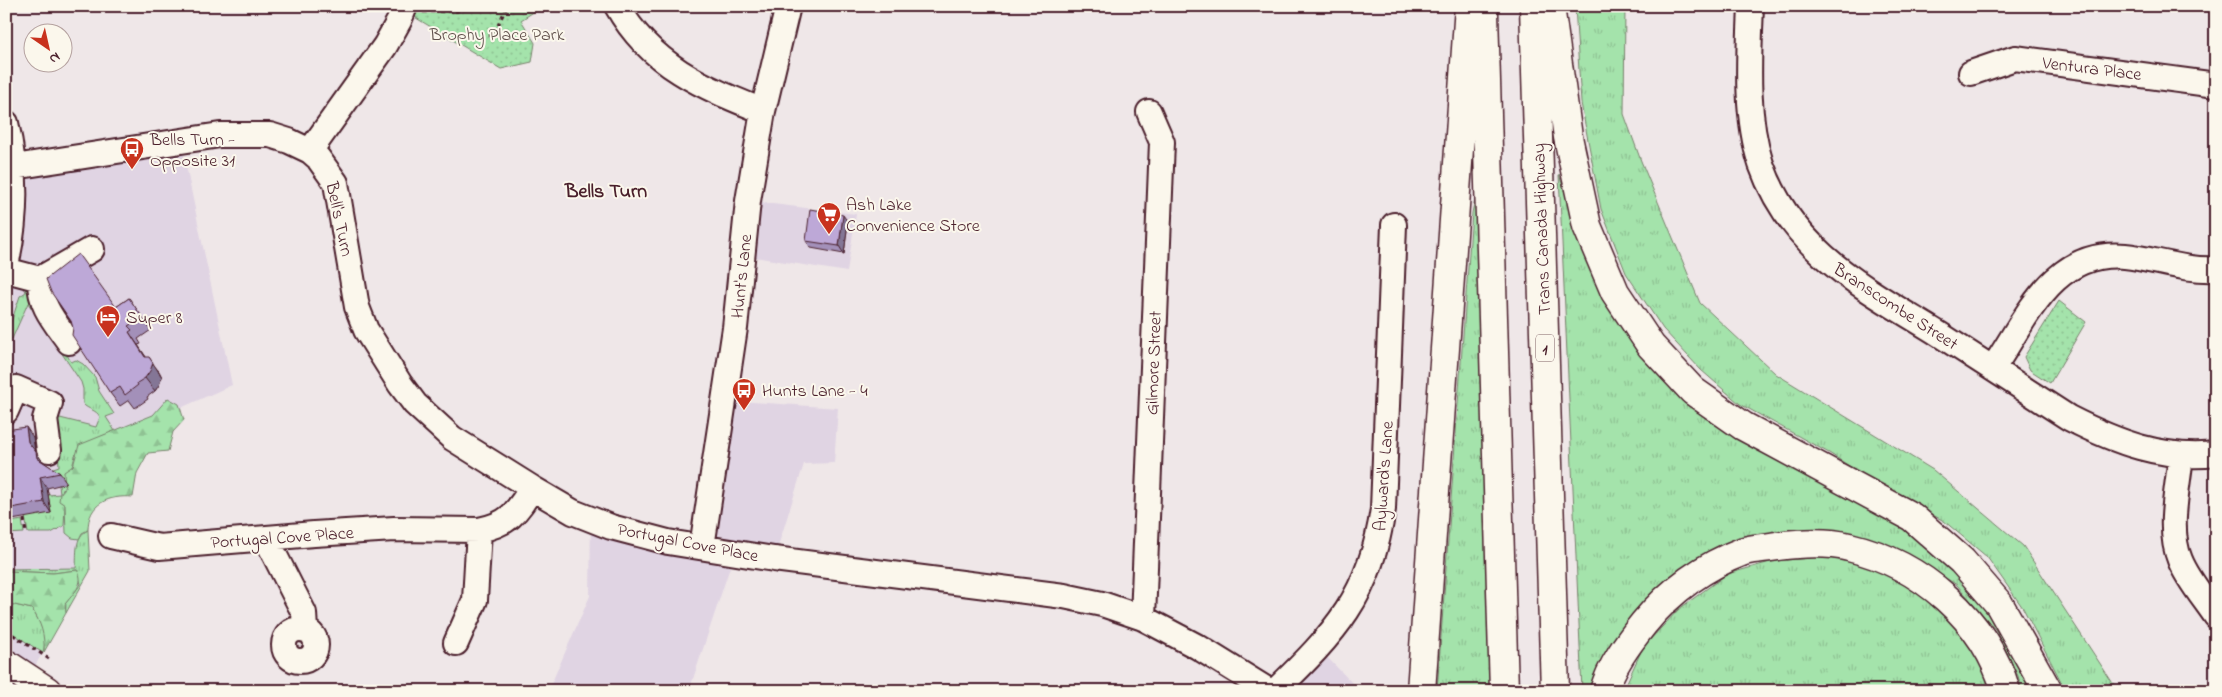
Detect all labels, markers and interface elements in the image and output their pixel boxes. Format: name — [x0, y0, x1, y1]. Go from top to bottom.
north arrow — [22, 22, 72, 72]
park label: Brophy Place Park — [429, 23, 564, 49]
text: N — [45, 46, 64, 69]
street label: Ventura Place — [2040, 51, 2144, 89]
place label: Bells Turn - Opposite 31 — [149, 128, 235, 175]
bus stop icon: Bells Turn - Opposite 31 — [119, 136, 145, 170]
street label: Trans Canada Highway — [1527, 143, 1560, 315]
district label: Bells Turn — [564, 178, 647, 207]
street label: Bell's Turn — [317, 179, 359, 259]
place label: Ash Lake Convenience Store — [846, 193, 981, 240]
supermarket icon: Ash Lake Convenience Store — [816, 201, 842, 235]
street label: Hunt's Lane — [726, 232, 760, 320]
street label: Branscombe Street — [1827, 257, 1962, 358]
hotel icon: Super 8 — [95, 304, 121, 338]
place label: Super 8 — [126, 306, 183, 332]
street label: Gilmore Street — [1140, 310, 1170, 416]
road number: 1 — [1536, 334, 1554, 362]
bus stop icon: Hunts Lane - 4 — [731, 377, 757, 411]
place label: Hunts Lane - 4 — [762, 379, 868, 405]
street label: Aylward's Lane — [1368, 419, 1402, 532]
street label: Portugal Cove Place — [615, 518, 761, 572]
street label: Portugal Cove Place — [210, 521, 356, 558]

